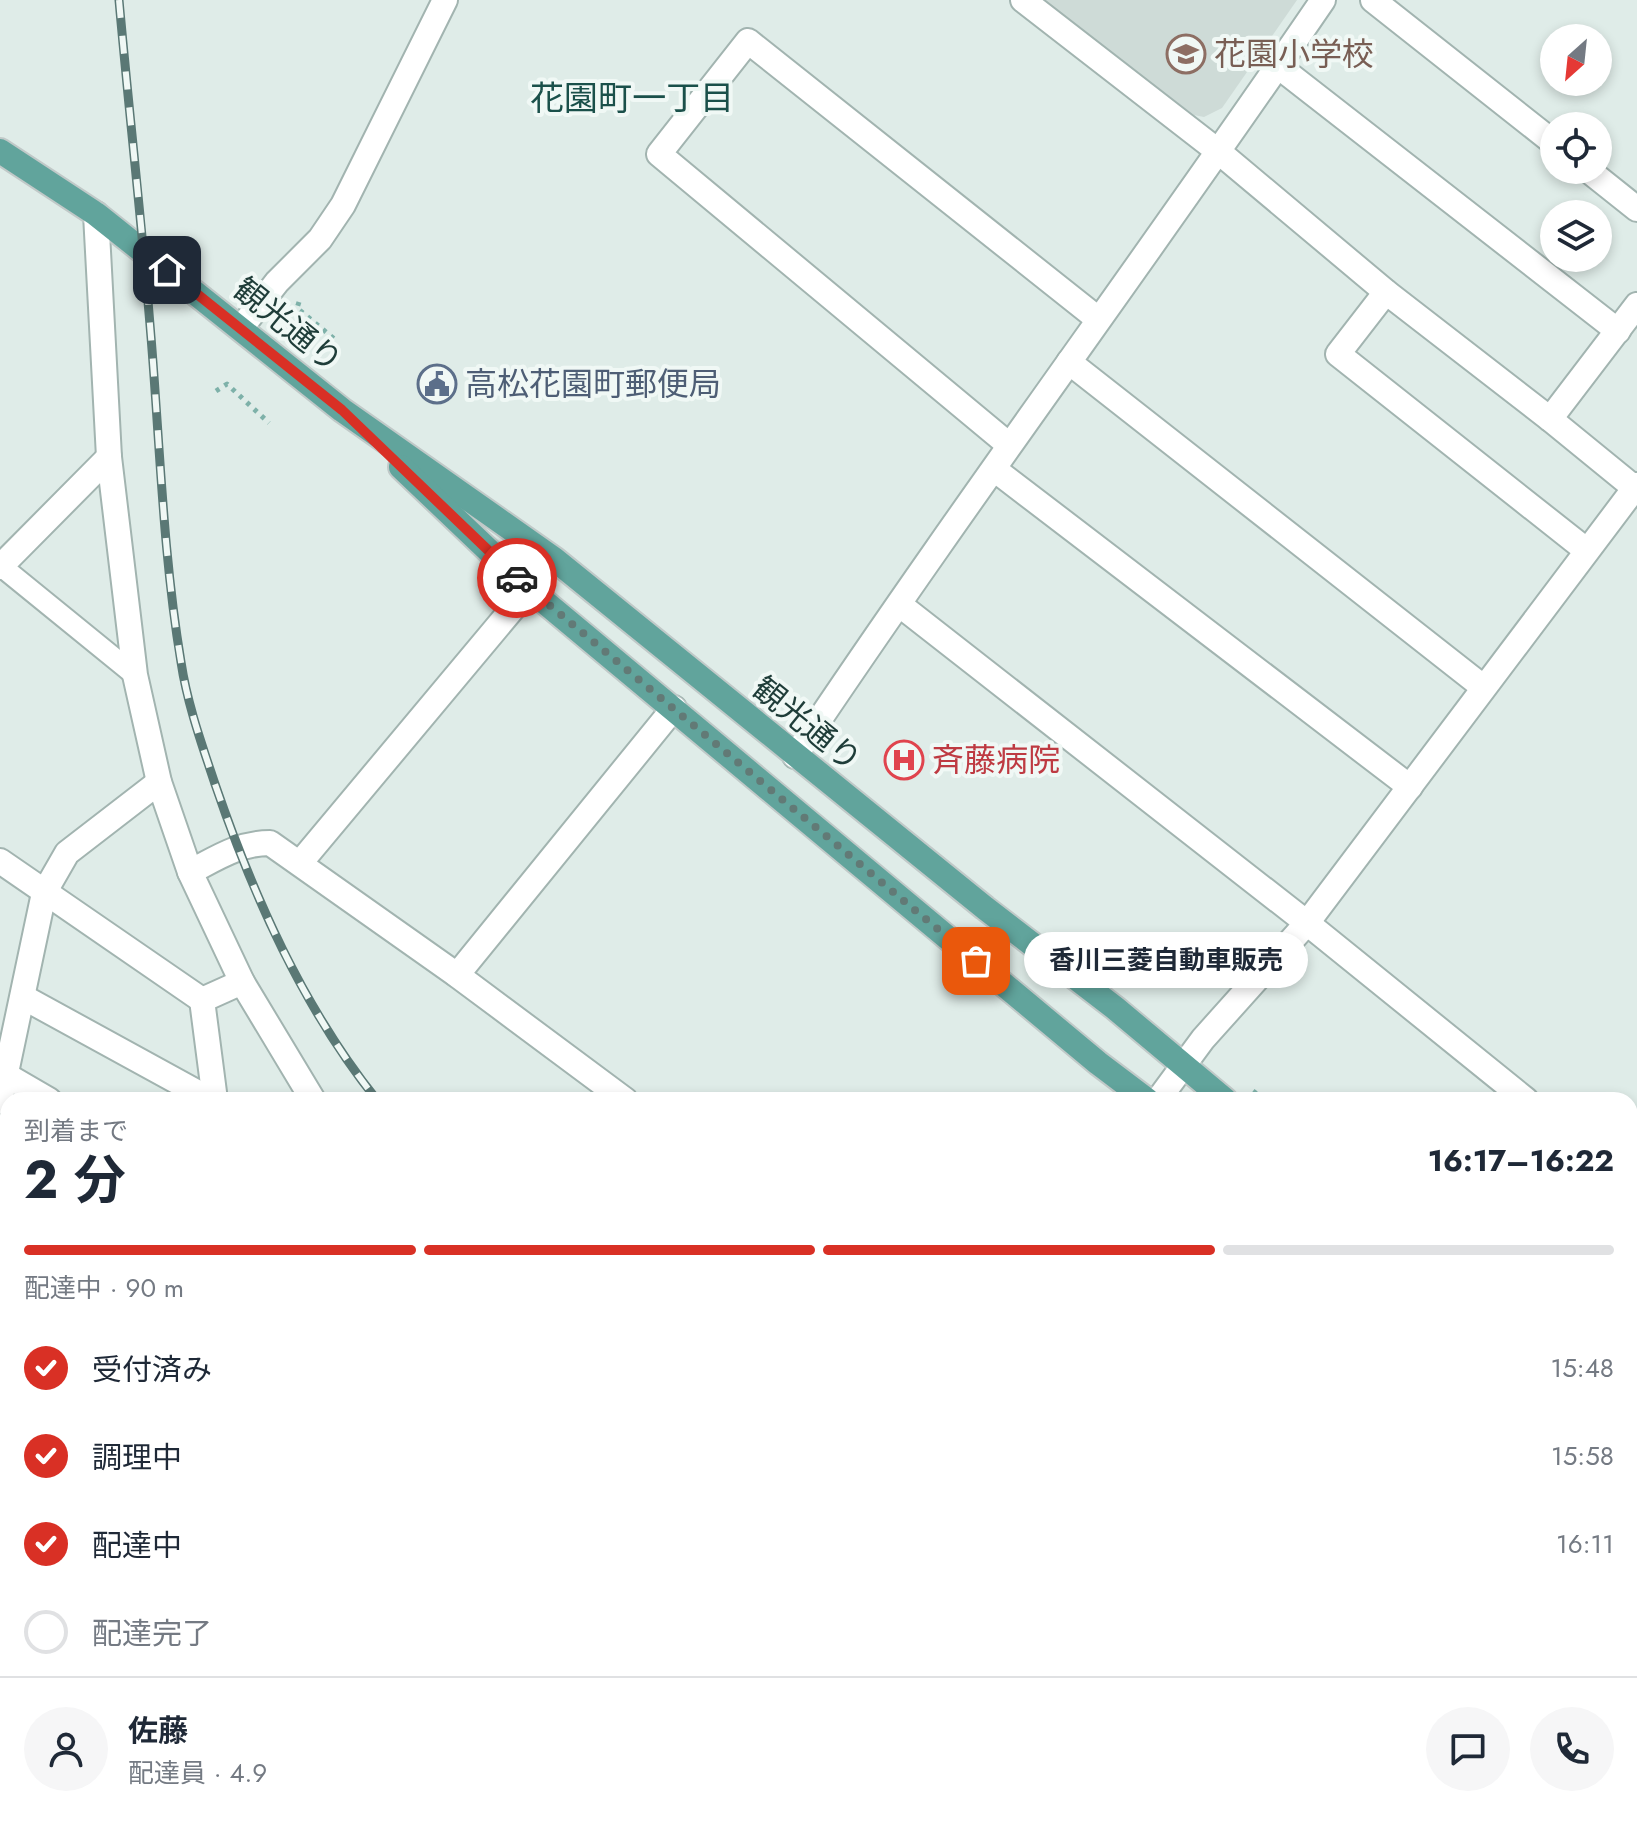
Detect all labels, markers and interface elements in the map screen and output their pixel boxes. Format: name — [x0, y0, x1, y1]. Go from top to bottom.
north arrow — [1540, 24, 1612, 96]
map controls — [1540, 24, 1612, 272]
place label: 花園小学校 — [1214, 31, 1374, 77]
school or university icon: 花園小学校 — [1165, 33, 1207, 75]
district label: 花園町一丁目 — [530, 74, 734, 123]
button: locate — [1540, 112, 1612, 184]
button: layers — [1540, 200, 1612, 272]
pin — [133, 236, 201, 304]
icon: home — [145, 248, 189, 292]
street label: 観光通り — [224, 267, 352, 383]
place label: 高松花園町郵便局 — [465, 361, 721, 407]
public building icon: 高松花園町郵便局 — [416, 363, 458, 405]
courier — [477, 538, 557, 618]
icon: car — [495, 556, 539, 600]
street label: 観光通り — [743, 666, 871, 782]
place label: 斉藤病院 — [932, 737, 1060, 783]
hospital icon: 斉藤病院 — [883, 739, 925, 781]
pin — [942, 927, 1010, 995]
callout: 香川三菱自動車販売 — [1024, 933, 1308, 989]
icon: bag — [954, 939, 998, 983]
text: 香川三菱自動車販売 — [1049, 941, 1283, 979]
text: 到着まで — [24, 1112, 128, 1150]
text: 16:17–16:22 — [1428, 1139, 1614, 1182]
text: 2 分 — [24, 1142, 126, 1218]
text: 配達中 · 90 m — [24, 1269, 184, 1307]
icon: check — [24, 1346, 68, 1390]
text: 受付済み — [92, 1348, 212, 1391]
text: 15:48 — [1550, 1349, 1614, 1387]
icon: check — [24, 1434, 68, 1478]
text: 調理中 — [92, 1436, 182, 1479]
text: 15:58 — [1551, 1437, 1614, 1475]
icon: check — [24, 1522, 68, 1566]
text: 配達中 — [92, 1524, 182, 1567]
text: 16:11 — [1556, 1525, 1614, 1563]
text: 配達完了 — [92, 1612, 212, 1655]
button: person — [24, 1707, 108, 1791]
button: chat — [1426, 1707, 1510, 1791]
button: phone — [1530, 1707, 1614, 1791]
text: 佐藤 — [128, 1709, 188, 1752]
text: 配達員 · 4.9 — [128, 1754, 267, 1792]

